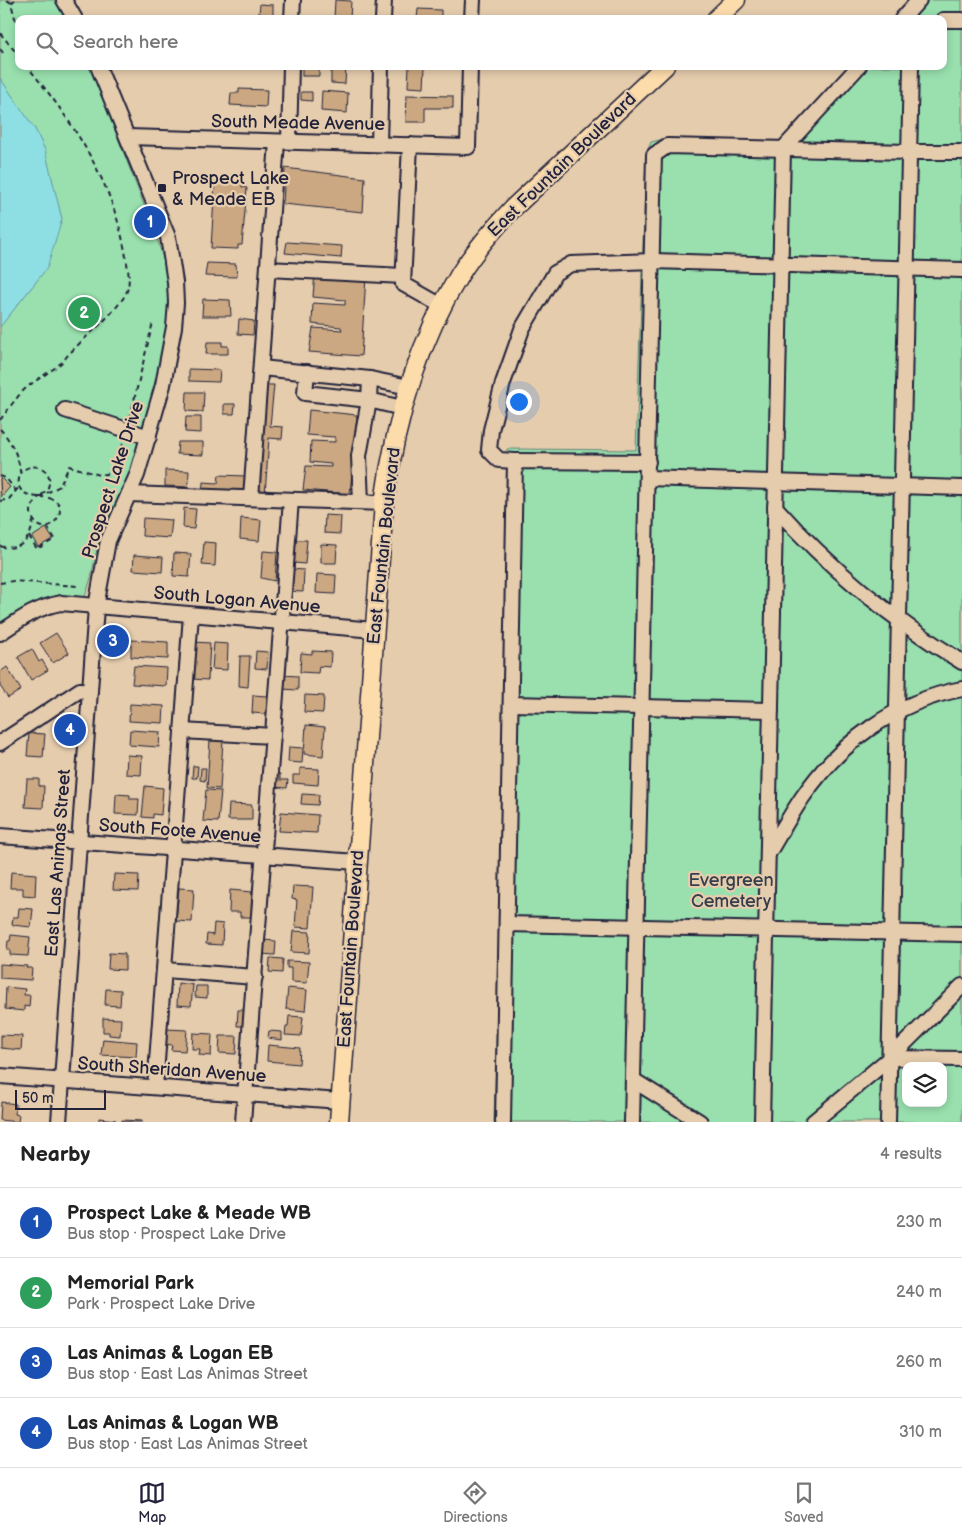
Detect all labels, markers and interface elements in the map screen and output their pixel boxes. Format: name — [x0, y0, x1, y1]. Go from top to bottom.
search box — [15, 15, 947, 70]
icon: search — [33, 29, 61, 57]
text: Search here — [73, 31, 178, 54]
street label: East Fountain Boulevard — [483, 89, 641, 241]
street label: South Meade Avenue — [211, 111, 385, 135]
place label: Prospect Lake & Meade EB — [172, 168, 289, 210]
marker: Prospect Lake & Meade EB — [156, 182, 168, 194]
pin: 1 — [134, 203, 166, 241]
pin: 2 — [68, 294, 100, 332]
your location — [506, 389, 532, 415]
street label: Prospect Lake Drive — [78, 398, 148, 561]
street label: East Fountain Boulevard — [363, 446, 405, 646]
street label: South Logan Avenue — [153, 582, 322, 618]
pin: 3 — [97, 622, 129, 660]
pin: 4 — [54, 711, 86, 749]
street label: East Las Animas Street — [41, 768, 75, 958]
street label: South Foote Avenue — [98, 815, 262, 847]
street label: East Fountain Boulevard — [334, 849, 368, 1049]
park label: Evergreen Cemetery — [688, 870, 774, 912]
street label: South Sheridan Avenue — [77, 1053, 267, 1087]
map controls — [902, 1062, 947, 1107]
button: layers — [902, 1062, 947, 1107]
scale bar — [15, 1087, 106, 1110]
text: 50 m — [22, 1090, 54, 1107]
text: Nearby — [20, 1142, 90, 1167]
text: 4 results — [880, 1145, 942, 1164]
text: Prospect Lake & Meade WB — [67, 1202, 311, 1225]
text: 1 — [33, 1213, 39, 1232]
text: 230 m — [896, 1213, 942, 1232]
text: Bus stop · Prospect Lake Drive — [67, 1225, 286, 1244]
text: Memorial Park — [67, 1272, 194, 1295]
text: 2 — [31, 1283, 41, 1302]
text: 240 m — [896, 1283, 942, 1302]
text: Park · Prospect Lake Drive — [67, 1295, 255, 1314]
text: Las Animas & Logan EB — [67, 1342, 274, 1365]
text: 3 — [31, 1353, 41, 1372]
text: 260 m — [896, 1353, 942, 1372]
text: Bus stop · East Las Animas Street — [67, 1365, 308, 1384]
text: Las Animas & Logan WB — [67, 1412, 279, 1435]
text: 4 — [31, 1423, 41, 1442]
text: 310 m — [899, 1423, 942, 1442]
text: Bus stop · East Las Animas Street — [67, 1435, 308, 1454]
tab: Map — [138, 1479, 167, 1526]
tab: Directions — [443, 1479, 508, 1526]
tab: Saved — [784, 1479, 824, 1526]

